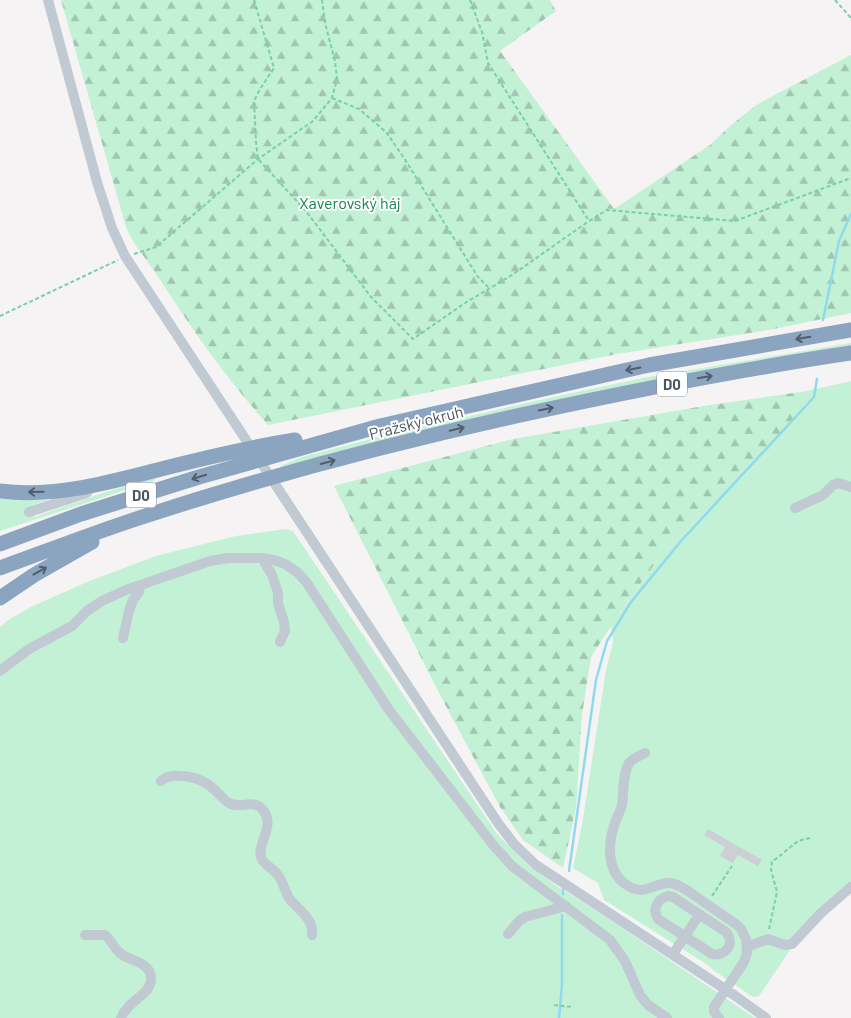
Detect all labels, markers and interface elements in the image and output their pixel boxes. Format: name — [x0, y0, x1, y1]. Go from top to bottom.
park label: Xaverovský háj — [299, 193, 401, 212]
one-way arrow — [795, 333, 811, 343]
one-way arrow — [625, 365, 641, 374]
road number: D0 — [657, 372, 687, 396]
one-way arrow — [696, 372, 712, 382]
street label: Pražský okruh — [367, 401, 465, 443]
one-way arrow — [537, 404, 553, 414]
one-way arrow — [448, 424, 464, 433]
one-way arrow — [319, 457, 335, 466]
one-way arrow — [191, 472, 207, 482]
road number: D0 — [126, 482, 156, 508]
one-way arrow — [28, 488, 44, 497]
one-way arrow — [33, 566, 48, 576]

